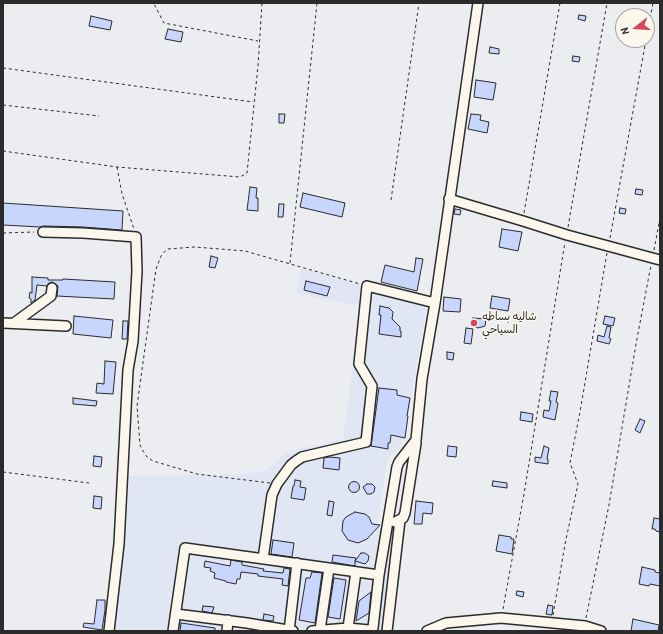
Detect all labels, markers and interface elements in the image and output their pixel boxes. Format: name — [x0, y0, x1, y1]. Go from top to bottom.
north arrow — [615, 8, 655, 48]
text: N — [617, 26, 632, 36]
place label: شاليه بساطه السياحي — [482, 310, 537, 336]
marker: شاليه بساطه السياحي — [469, 318, 479, 328]

